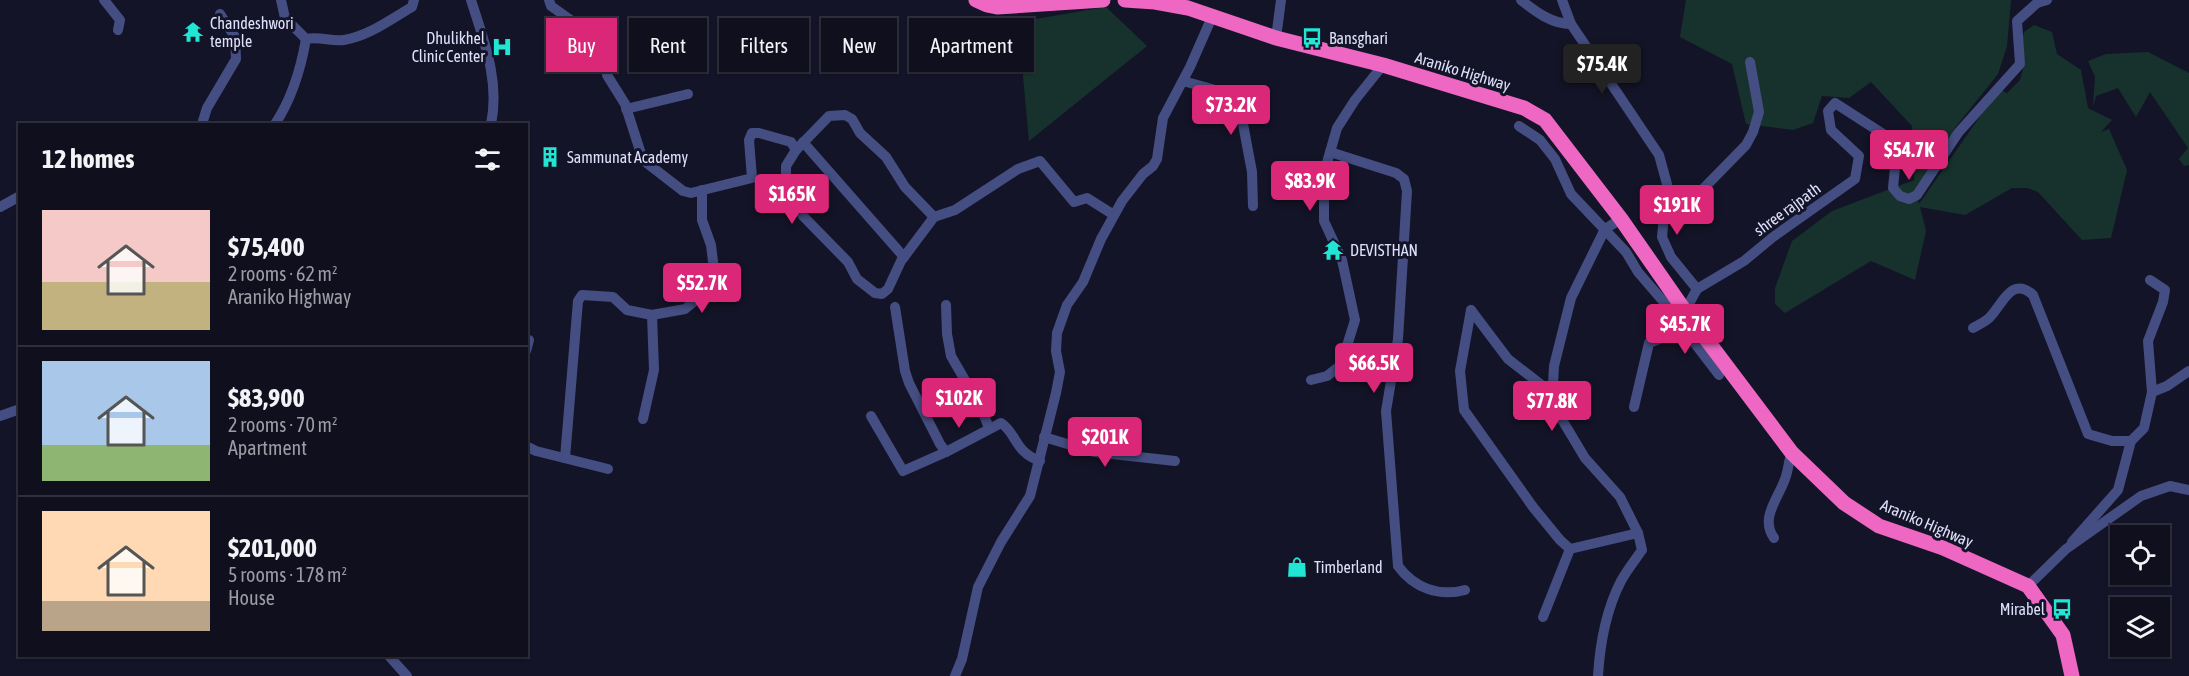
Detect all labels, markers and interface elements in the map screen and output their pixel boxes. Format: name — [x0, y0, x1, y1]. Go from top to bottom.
place label: Chandeshwori temple — [210, 14, 294, 51]
chip: Buy — [546, 18, 617, 72]
chip: Rent — [629, 18, 707, 72]
chip: Filters — [719, 18, 809, 72]
chip: New — [821, 18, 897, 72]
chip: Apartment — [909, 18, 1034, 72]
temple icon: Chandeshwori temple — [181, 20, 205, 44]
bus stop icon: Bansghari — [1300, 26, 1324, 50]
place label: Dhulikhel Clinic Center — [412, 29, 486, 65]
place label: Bansghari — [1329, 29, 1388, 48]
hospital icon: Dhulikhel Clinic Center — [490, 35, 514, 59]
pin: $75.4K — [1553, 44, 1651, 95]
street label: Araniko Highway — [1413, 48, 1513, 95]
text: $75.4K — [1577, 52, 1627, 75]
pin: $73.2K — [1182, 85, 1280, 136]
text: $73.2K — [1206, 93, 1256, 116]
pin: $54.7K — [1860, 130, 1958, 181]
text: $54.7K — [1884, 138, 1934, 161]
icon: filters — [471, 143, 504, 176]
text: 12 homes — [42, 144, 135, 174]
building icon: Sammunat Academy — [538, 145, 562, 169]
place label: Sammunat Academy — [567, 148, 688, 167]
pin: $83.9K — [1261, 161, 1359, 212]
text: $83.9K — [1285, 169, 1335, 192]
pin: $165K — [750, 174, 834, 225]
street label: shree rajpath — [1750, 179, 1824, 240]
text: $165K — [769, 182, 815, 205]
pin: $191K — [1635, 185, 1719, 236]
text: $191K — [1654, 193, 1700, 216]
text: $75,400 — [228, 232, 305, 262]
icon: home — [90, 234, 162, 306]
temple icon: DEVISTHAN — [1321, 238, 1345, 262]
place label: DEVISTHAN — [1350, 241, 1418, 259]
text: 2 rooms · 62 m² — [228, 262, 338, 285]
pin: $52.7K — [653, 263, 751, 314]
text: $52.7K — [677, 271, 727, 294]
text: Araniko Highway — [228, 285, 351, 308]
pin: $45.7K — [1636, 304, 1734, 355]
text: $45.7K — [1660, 312, 1710, 335]
pin: $66.5K — [1325, 343, 1423, 394]
text: $66.5K — [1349, 351, 1399, 374]
pin: $102K — [917, 378, 1001, 429]
pin: $77.8K — [1503, 381, 1601, 432]
text: $83,900 — [228, 383, 305, 413]
icon: home — [90, 385, 162, 457]
text: $102K — [936, 386, 982, 409]
text: $77.8K — [1527, 389, 1577, 412]
text: 2 rooms · 70 m² — [228, 413, 338, 436]
pin: $201K — [1063, 417, 1147, 468]
text: $201K — [1082, 425, 1128, 448]
text: Apartment — [228, 436, 307, 459]
street label: Araniko Highway — [1878, 495, 1976, 552]
map controls — [2110, 525, 2170, 657]
button: locate — [2110, 525, 2170, 585]
text: $201,000 — [228, 533, 317, 563]
icon: home — [90, 535, 162, 607]
shop icon: Timberland — [1285, 555, 1309, 579]
place label: Timberland — [1314, 558, 1383, 576]
text: 5 rooms · 178 m² — [228, 563, 347, 586]
text: House — [228, 586, 275, 609]
bus stop icon: Mirabel — [2050, 597, 2074, 621]
button: layers — [2110, 597, 2170, 657]
place label: Mirabel — [2000, 600, 2046, 618]

